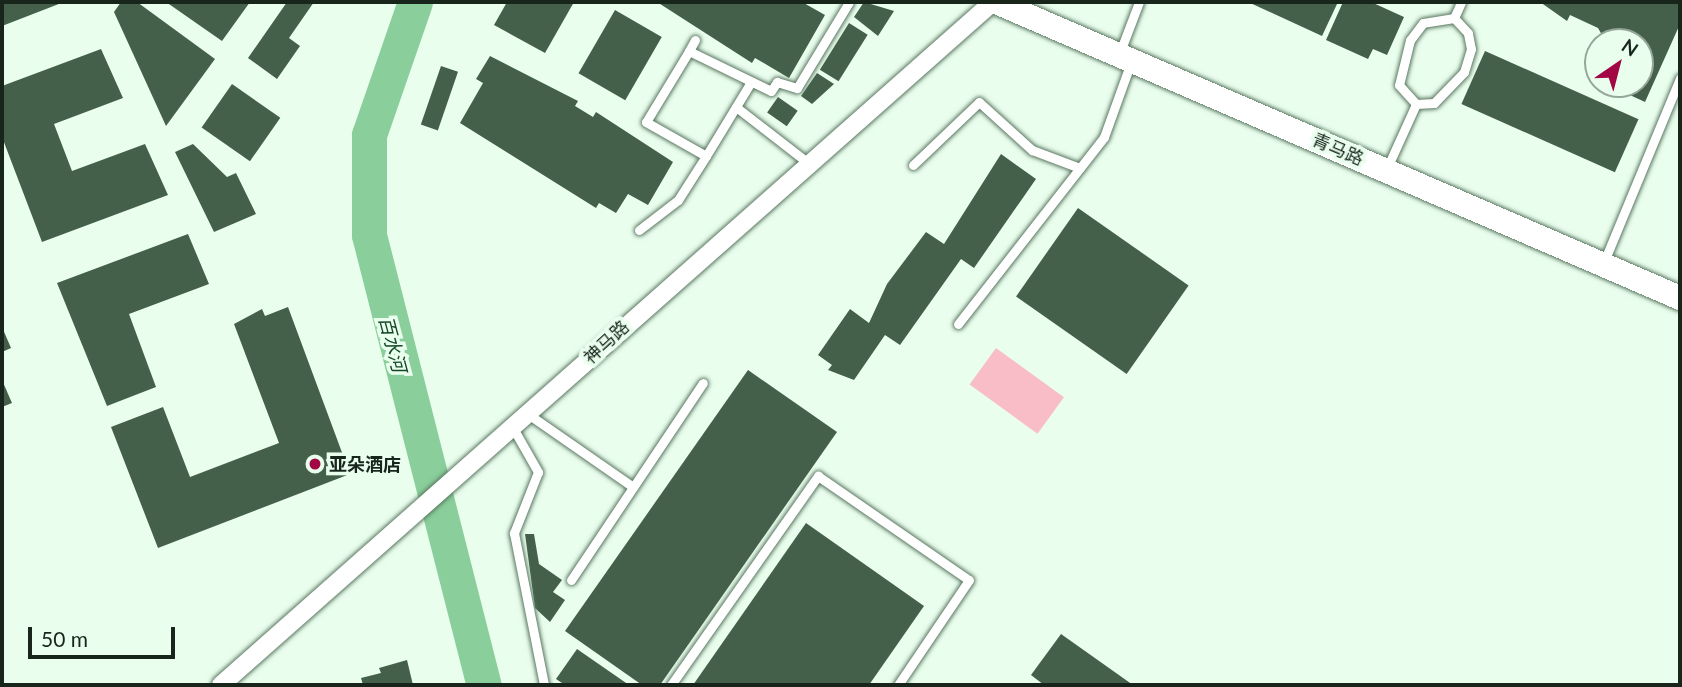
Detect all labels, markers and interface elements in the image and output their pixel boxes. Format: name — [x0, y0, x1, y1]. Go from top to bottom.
north arrow — [1584, 28, 1654, 98]
text: N — [1618, 33, 1643, 61]
street label: 青马路 — [1309, 129, 1367, 169]
water label: 百水河 — [375, 314, 411, 374]
street label: 神马路 — [579, 316, 633, 368]
place label: 亚朵酒店 — [329, 453, 401, 475]
marker: 亚朵酒店 — [307, 456, 323, 472]
scale bar — [32, 614, 178, 658]
text: 50 m — [41, 626, 88, 651]

